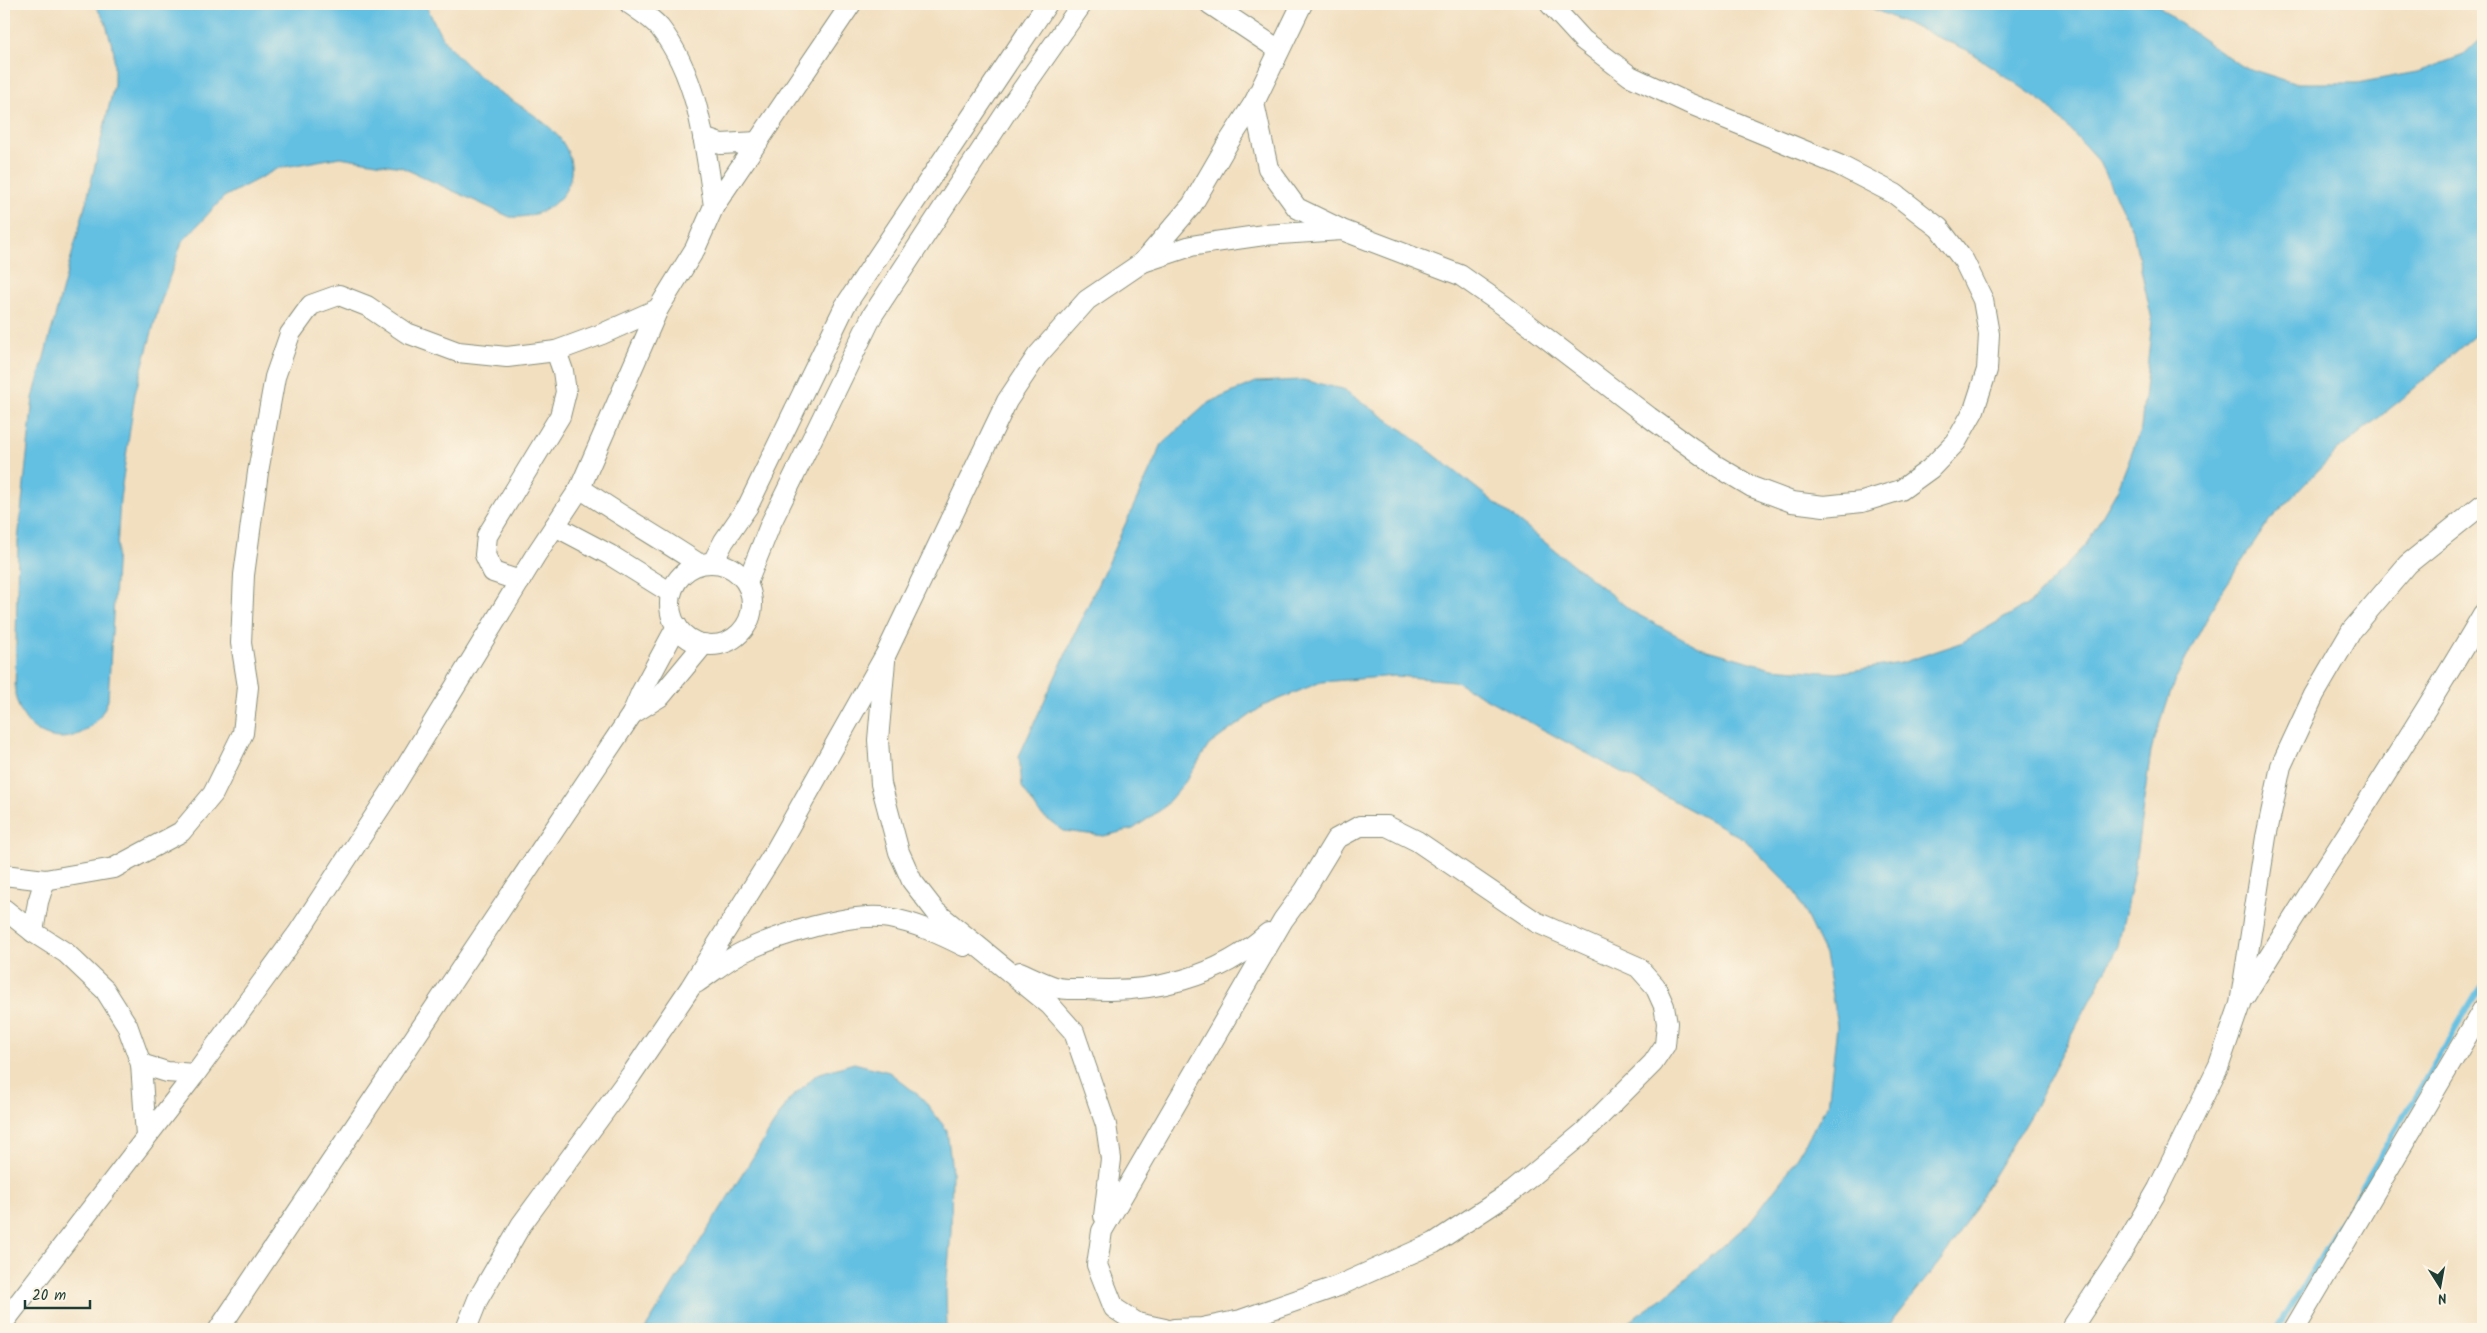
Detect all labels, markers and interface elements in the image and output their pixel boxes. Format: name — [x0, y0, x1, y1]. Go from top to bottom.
north arrow — [2414, 1260, 2464, 1310]
scale bar — [25, 1278, 90, 1310]
text: 20 m — [32, 1284, 66, 1308]
text: N — [2436, 1286, 2449, 1309]

